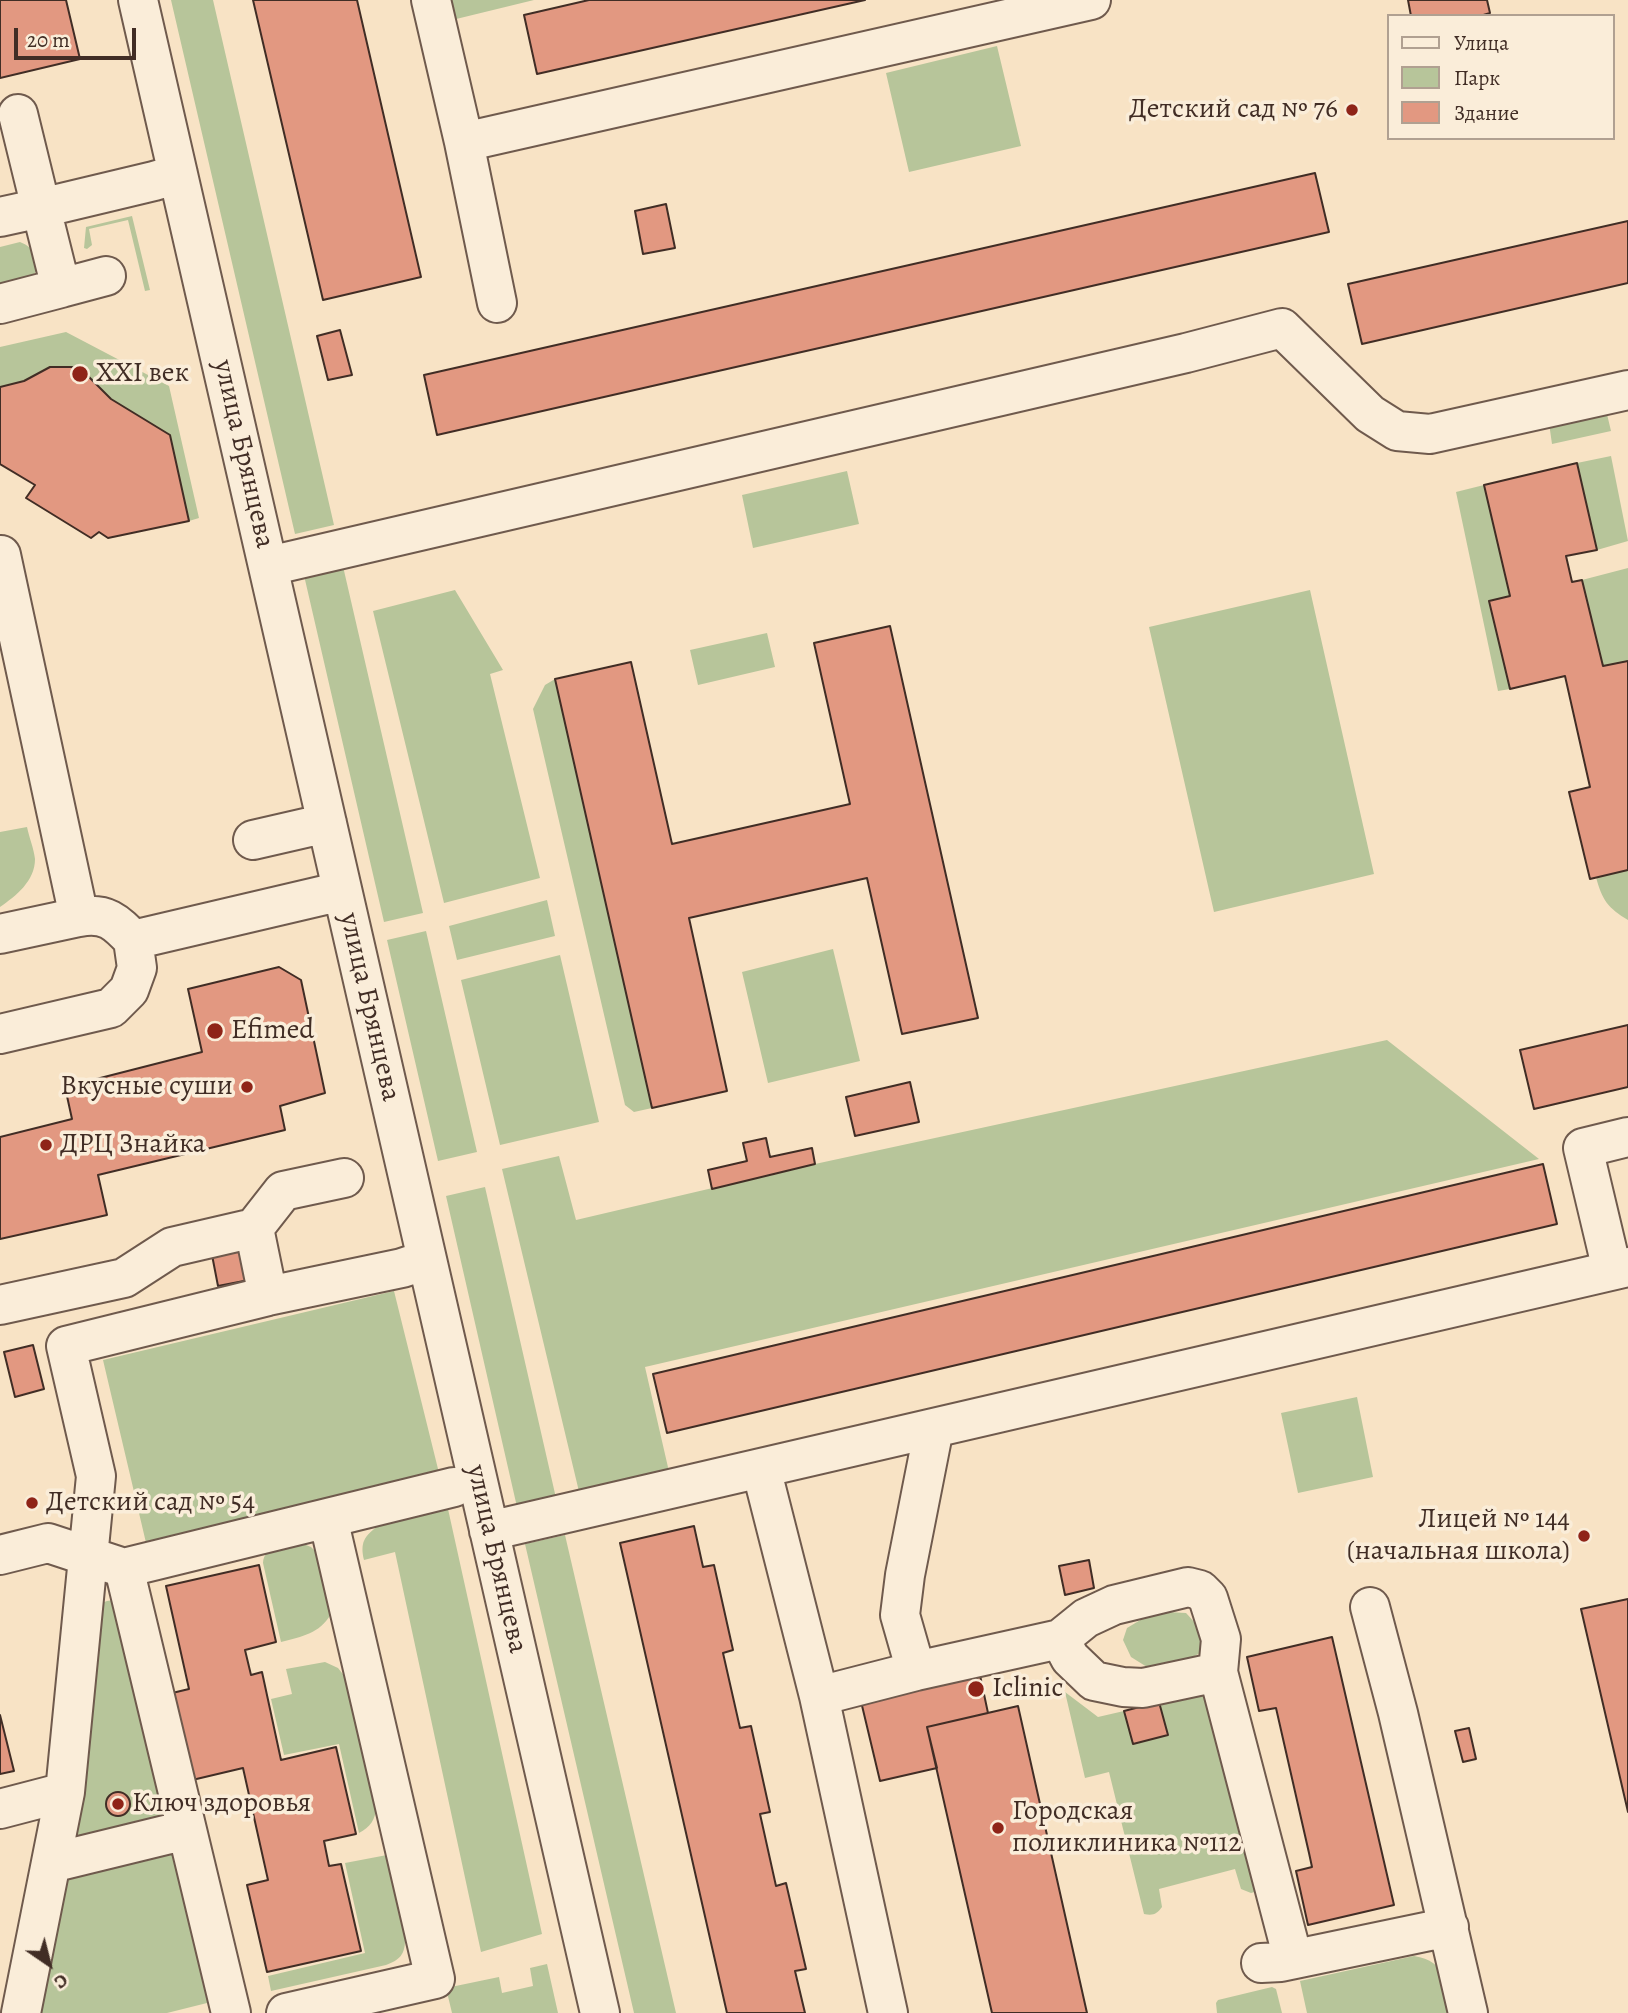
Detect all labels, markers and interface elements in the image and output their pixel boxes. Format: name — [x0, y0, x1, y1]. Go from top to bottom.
scale bar — [18, 14, 140, 58]
legend — [1386, 14, 1614, 140]
text: 20 m — [27, 26, 70, 54]
text: Улица — [1454, 29, 1509, 57]
text: Парк — [1454, 64, 1500, 92]
place label: Детский сад № 76 — [1129, 93, 1338, 127]
text: Здание — [1454, 99, 1519, 127]
marker: Детский сад № 76 — [1344, 102, 1360, 118]
place label: XXI век — [96, 357, 189, 391]
street label: улица Брянцева — [205, 357, 281, 551]
marker: XXI век — [70, 364, 90, 384]
street label: улица Брянцева — [331, 910, 407, 1104]
place label: Efimed — [231, 1014, 314, 1048]
marker: Efimed — [205, 1021, 225, 1041]
place label: Вкусные суши — [60, 1070, 233, 1104]
marker: Вкусные суши — [239, 1079, 255, 1095]
place label: ДРЦ Знайка — [60, 1128, 206, 1162]
marker: ДРЦ Знайка — [38, 1137, 54, 1153]
street label: улица Брянцева — [458, 1462, 534, 1656]
place label: Детский сад № 54 — [46, 1486, 255, 1520]
marker: Детский сад № 54 — [24, 1495, 40, 1511]
place label: Лицей № 144 (начальная школа) — [1347, 1503, 1570, 1569]
marker: Лицей № 144 (начальная школа) — [1576, 1528, 1592, 1544]
place label: Iclinic — [992, 1672, 1063, 1706]
marker: Iclinic — [966, 1679, 986, 1699]
place label: Ключ здоровья — [132, 1787, 311, 1821]
place label: Городская поликлиника №112 — [1012, 1795, 1241, 1861]
marker: Ключ здоровья — [110, 1796, 126, 1812]
marker: Городская поликлиника №112 — [990, 1820, 1006, 1836]
north arrow — [14, 1929, 84, 1999]
text: С — [49, 1967, 73, 1995]

